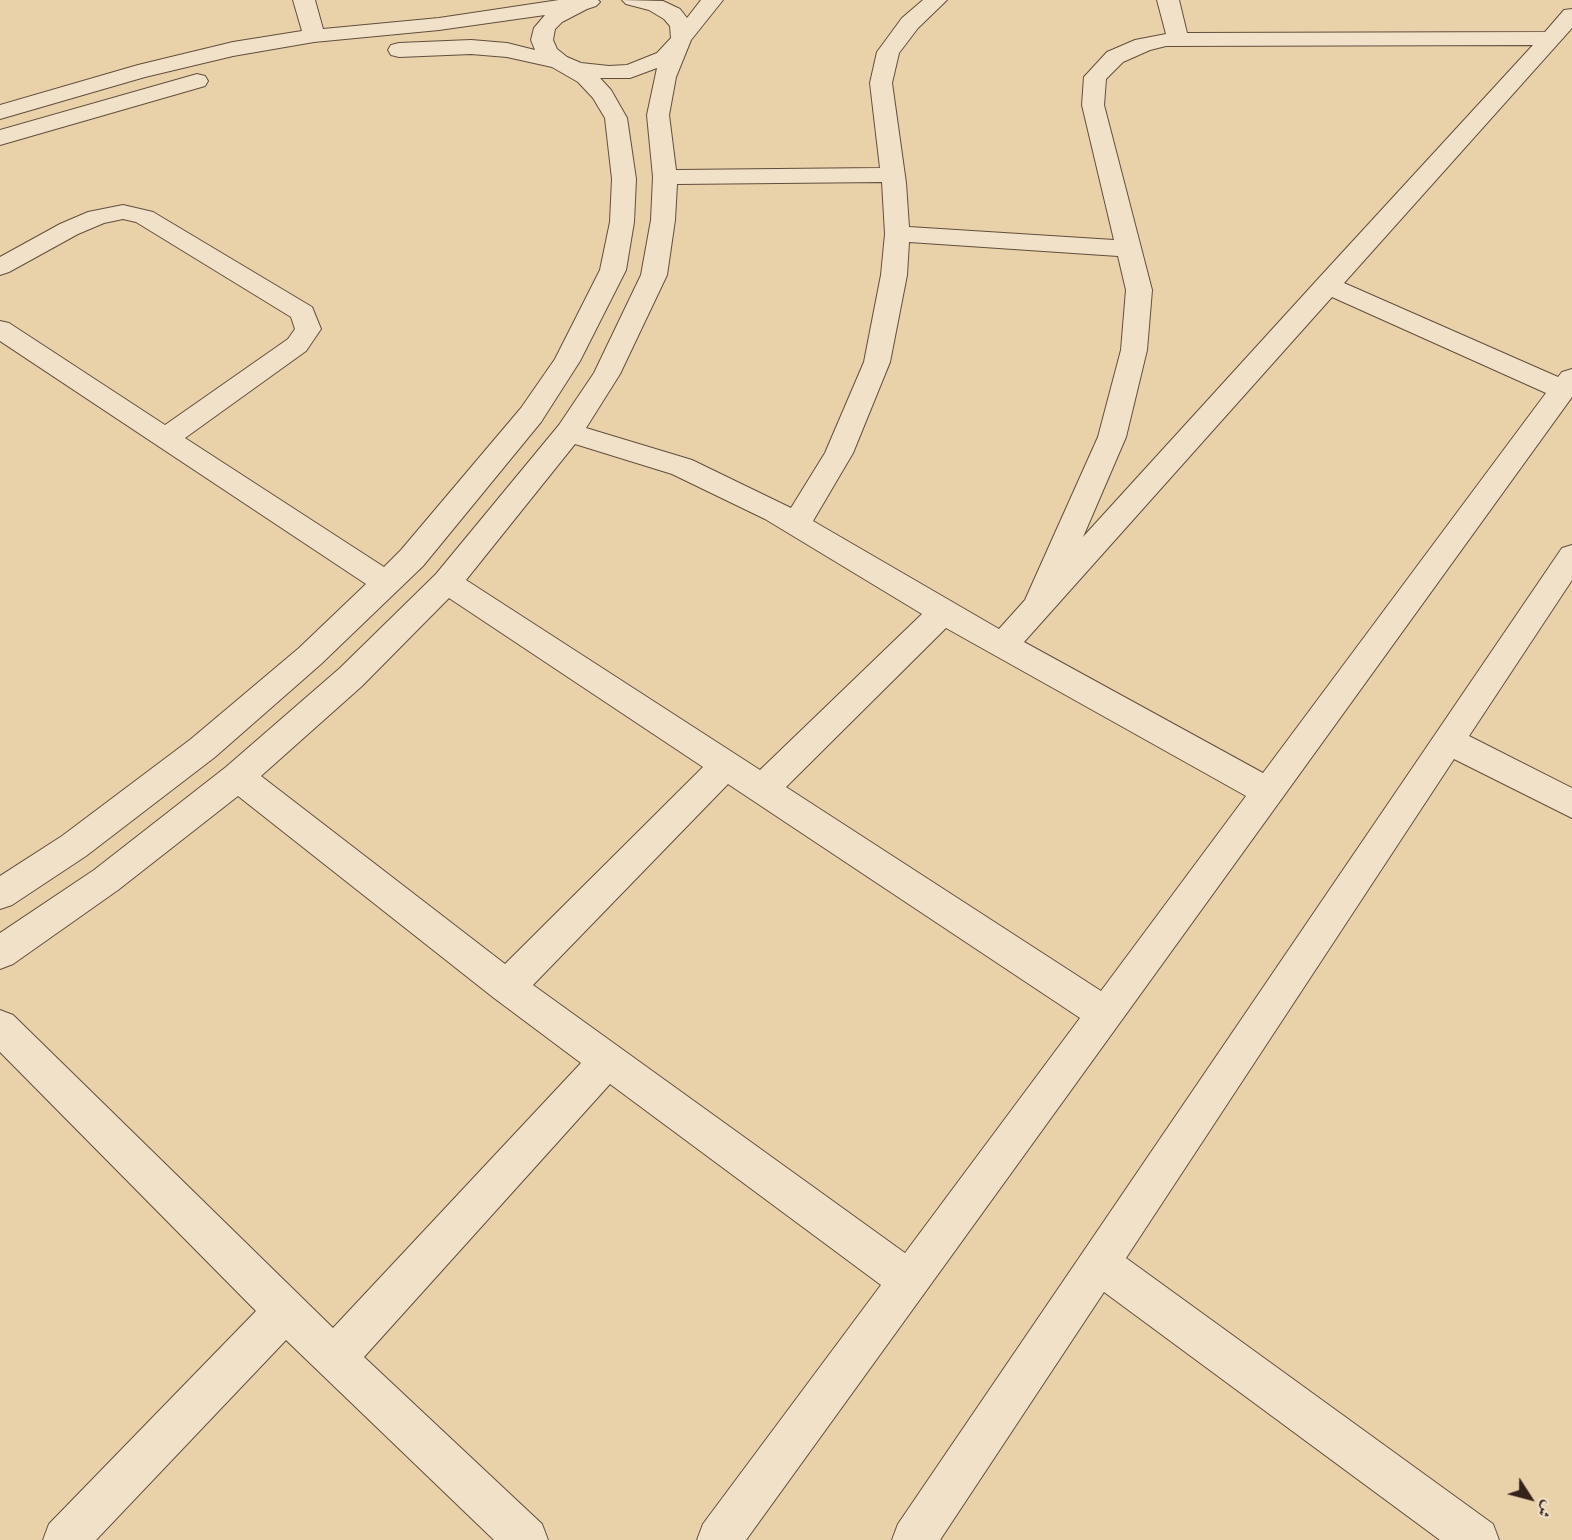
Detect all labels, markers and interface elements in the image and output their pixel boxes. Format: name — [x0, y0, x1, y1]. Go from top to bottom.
north arrow — [1500, 1468, 1560, 1528]
text: ش — [1533, 1497, 1556, 1520]

